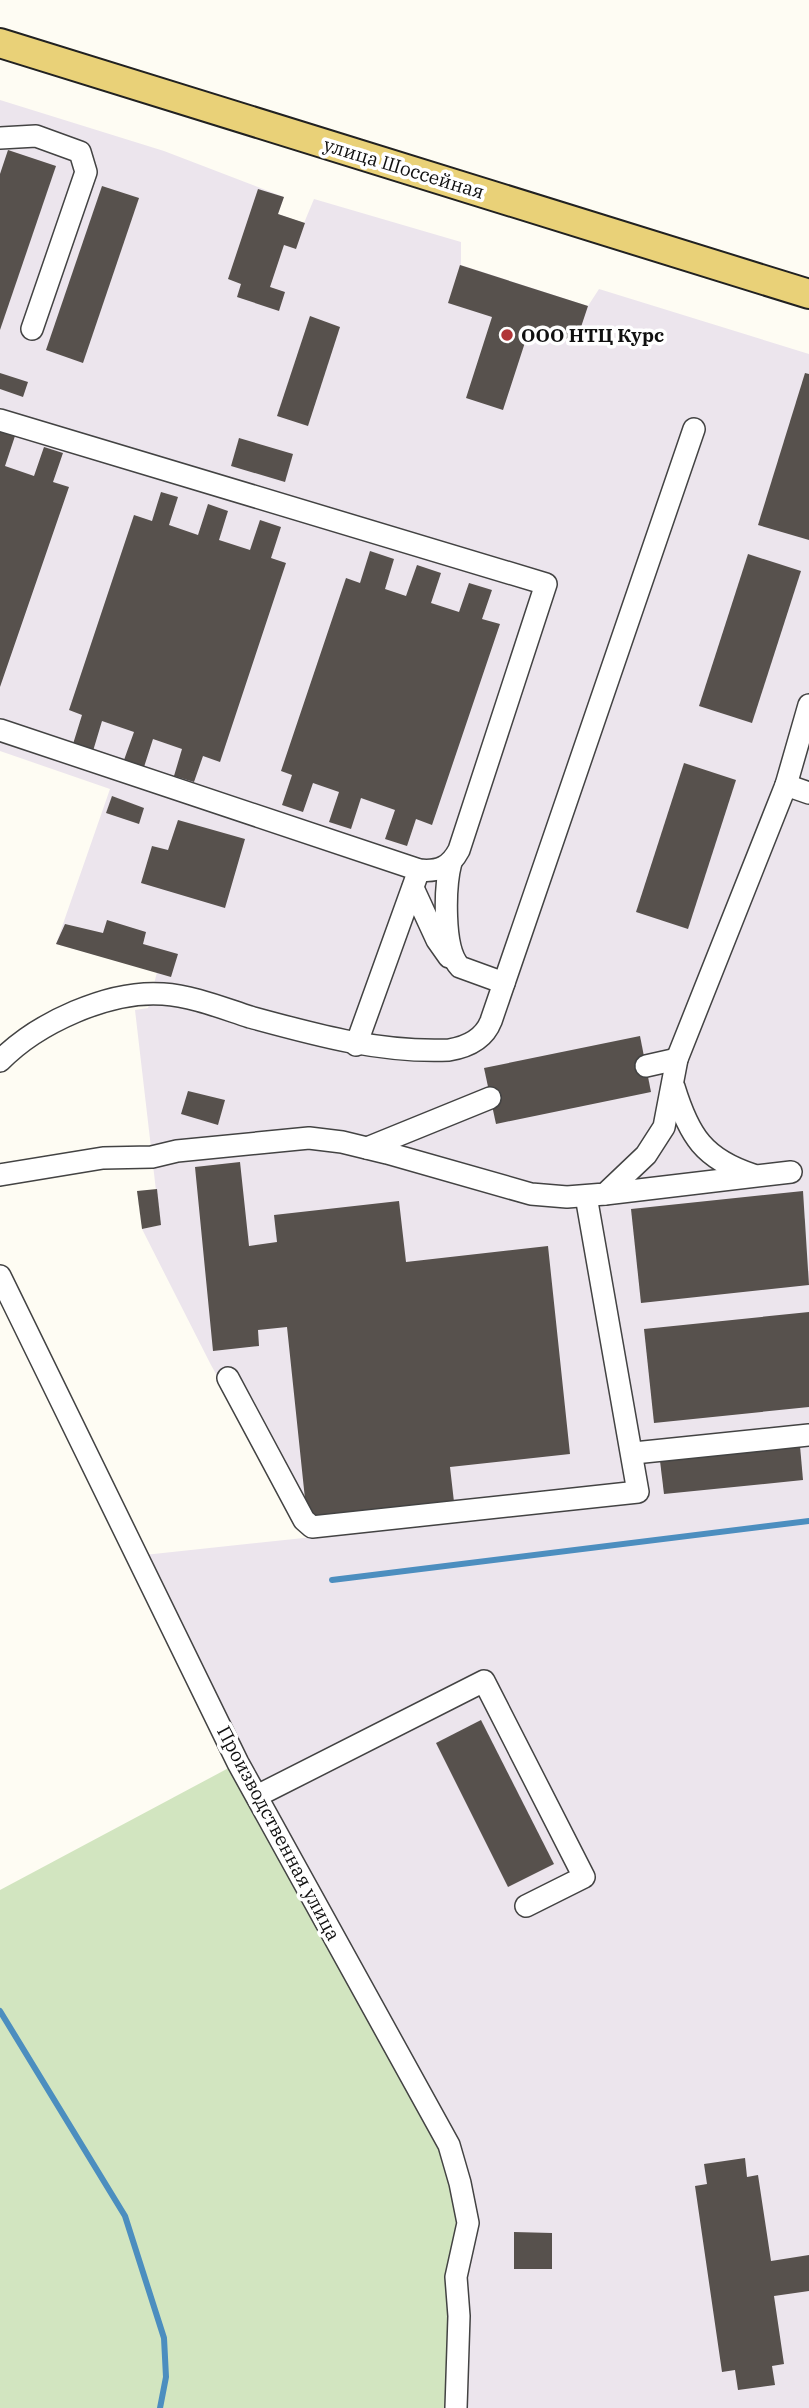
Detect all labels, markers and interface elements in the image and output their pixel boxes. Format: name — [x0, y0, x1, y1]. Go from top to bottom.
street label: улица Шоссейная — [321, 132, 487, 204]
place label: ООО НТЦ Курс — [521, 323, 664, 347]
marker: ООО НТЦ Курс — [499, 327, 515, 343]
street label: Производственная улица — [212, 1721, 346, 1945]

